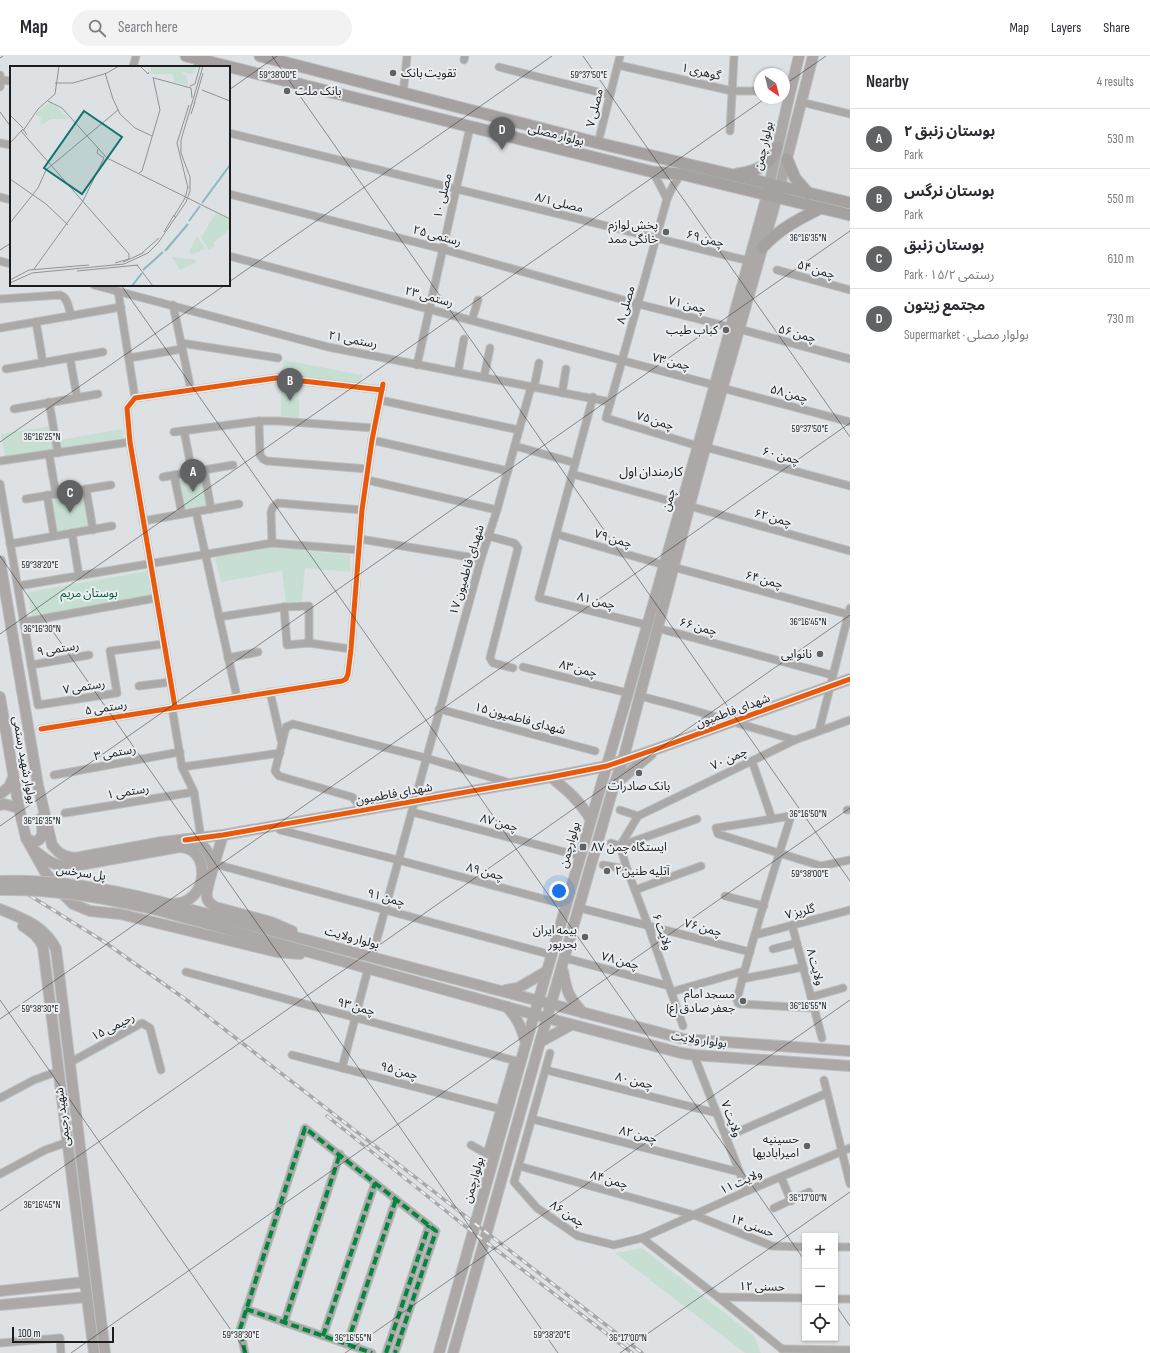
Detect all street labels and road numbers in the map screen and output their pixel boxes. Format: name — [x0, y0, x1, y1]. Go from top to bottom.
street label: گوهری ۱ — [680, 60, 723, 84]
street label: مصلی ۷ — [583, 87, 607, 129]
street label: بولوار چمن — [751, 120, 777, 172]
street label: بولوار مصلی — [527, 121, 585, 149]
street label: مصلی ۱۰ — [431, 172, 455, 220]
street label: مصلی ۸/۱ — [533, 190, 585, 216]
street label: رستمی ۲۵ — [411, 222, 463, 250]
street label: چمن ۶۹ — [685, 227, 725, 251]
street label: چمن ۵۴ — [795, 257, 837, 283]
street label: رستمی ۲۳ — [403, 283, 455, 311]
street label: مصلی ۸ — [613, 284, 639, 326]
street label: چمن ۷۱ — [667, 293, 707, 317]
street label: چمن ۵۶ — [776, 322, 817, 346]
street label: رستمی ۲۱ — [327, 328, 379, 352]
street label: چمن ۷۳ — [651, 350, 691, 374]
street label: چمن ۵۸ — [768, 382, 809, 406]
street label: چمن ۷۵ — [634, 408, 676, 434]
street label: چمن ۶۰ — [760, 444, 801, 468]
street label: چمن — [659, 487, 679, 513]
street label: چمن ۶۲ — [752, 506, 793, 530]
street label: شهدای فاطمیون ۱۷ — [446, 523, 488, 617]
street label: چمن ۷۹ — [592, 526, 634, 552]
street label: چمن ۶۴ — [743, 568, 784, 592]
street label: چمن ۸۱ — [576, 589, 616, 613]
street label: چمن ۶۶ — [677, 615, 718, 639]
street label: رستمی ۹ — [36, 638, 80, 660]
street label: چمن ۸۳ — [558, 657, 598, 681]
street label: رستمی ۷ — [62, 676, 106, 698]
street label: شهدای فاطمیون — [694, 691, 772, 731]
street label: رستمی ۵ — [84, 697, 128, 719]
street label: شهدای فاطمیون ۱۵ — [473, 700, 567, 738]
street label: بولوار شهید رستمی — [9, 715, 39, 805]
street label: رستمی ۳ — [93, 742, 137, 764]
street label: چمن ۷۰ — [708, 744, 750, 774]
street label: شهدای فاطمیون — [354, 780, 434, 808]
street label: رستمی ۱ — [106, 781, 150, 803]
street label: چمن ۸۷ — [478, 811, 519, 835]
street label: بولوارچمن — [556, 820, 584, 870]
street label: چمن ۸۹ — [464, 860, 505, 884]
street label: پل سرخس — [55, 862, 107, 884]
street label: چمن ۹۱ — [365, 886, 406, 910]
street label: گلریز ۷ — [784, 901, 817, 923]
street label: ولایت ۶ — [648, 912, 676, 952]
street label: چمن ۷۶ — [682, 916, 723, 940]
street label: بولوار ولایت — [323, 924, 381, 952]
street label: ولایت ۸ — [803, 947, 827, 987]
street label: چمن ۷۸ — [599, 949, 640, 973]
street label: چمن ۹۳ — [335, 995, 376, 1019]
street label: رحیمی ۱۵ — [89, 1010, 137, 1044]
street label: بولوار ولایت — [670, 1029, 728, 1051]
street label: چمن ۹۵ — [378, 1059, 419, 1083]
street label: چمن ۸۰ — [614, 1069, 654, 1093]
street label: شهید رحیمی — [52, 1087, 74, 1147]
street label: ولایت ۷ — [717, 1099, 745, 1139]
street label: چمن ۸۲ — [618, 1123, 658, 1147]
street label: بولوارچمن — [460, 1155, 488, 1205]
street label: ولایت ۱۱ — [718, 1166, 764, 1198]
street label: چمن ۸۴ — [588, 1167, 630, 1193]
street label: چمن ۸۶ — [547, 1197, 587, 1231]
street label: حسنی ۱۴ — [728, 1211, 776, 1241]
street label: حسنی ۱۲ — [739, 1279, 785, 1295]

